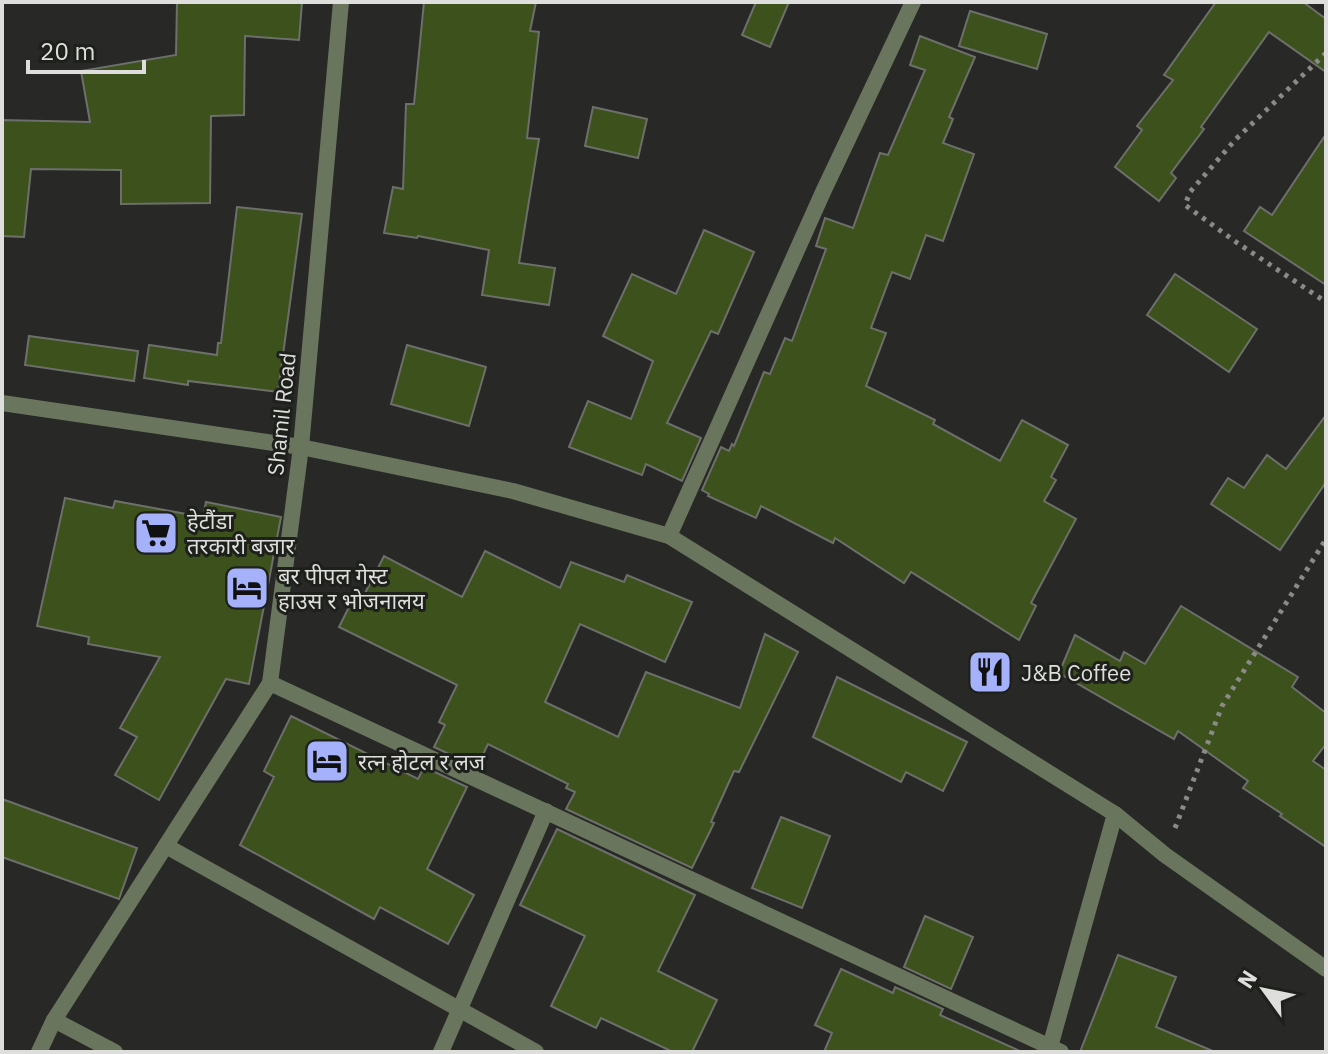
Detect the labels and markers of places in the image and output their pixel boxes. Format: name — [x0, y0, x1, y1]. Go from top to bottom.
place label: हेटौंडा तरकारी बजार — [187, 506, 296, 560]
supermarket icon: हेटौंडा तरकारी बजार — [132, 509, 180, 557]
place label: बर पीपल गेस्ट हाउस र भोजनालय — [278, 561, 426, 615]
hotel icon: बर पीपल गेस्ट हाउस र भोजनालय — [223, 564, 271, 612]
restaurant icon: J&B Coffee — [966, 648, 1014, 696]
place label: J&B Coffee — [1021, 658, 1131, 687]
hotel icon: रत्‍न होटल र लज — [303, 737, 351, 785]
place label: रत्‍न होटल र लज — [358, 747, 486, 776]

